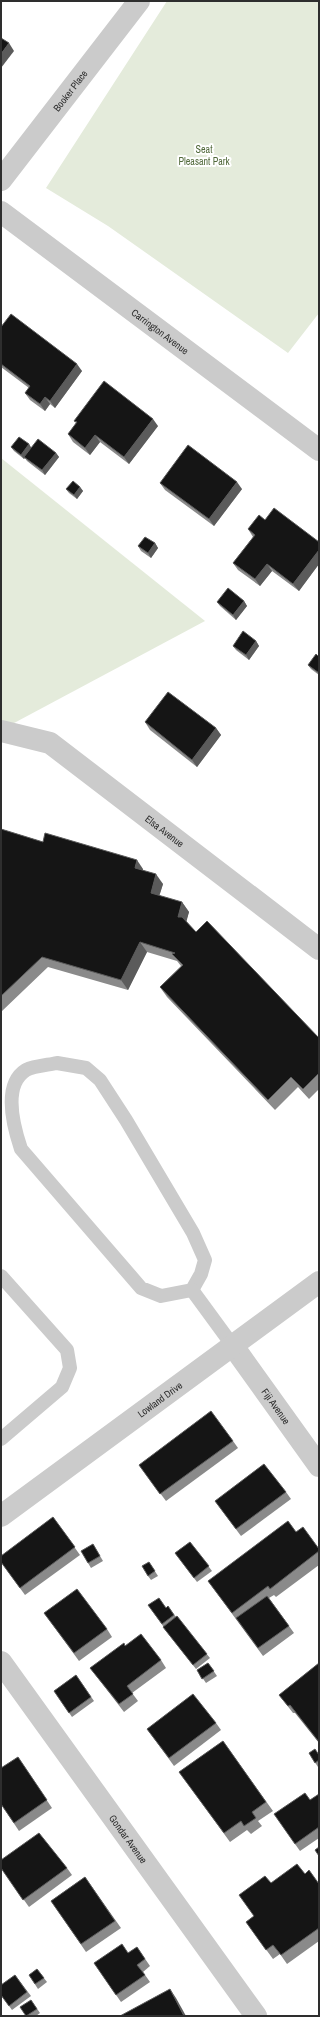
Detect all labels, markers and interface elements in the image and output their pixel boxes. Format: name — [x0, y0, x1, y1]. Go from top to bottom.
street label: Booker Place — [50, 67, 90, 114]
park label: Seat Pleasant Park — [178, 143, 230, 168]
street label: Carrington Avenue — [129, 306, 192, 357]
street label: Elsa Avenue — [143, 812, 187, 850]
street label: Lowland Drive — [135, 1378, 185, 1420]
street label: Fiji Avenue — [259, 1386, 294, 1427]
street label: Gondar Avenue — [107, 1812, 151, 1866]

